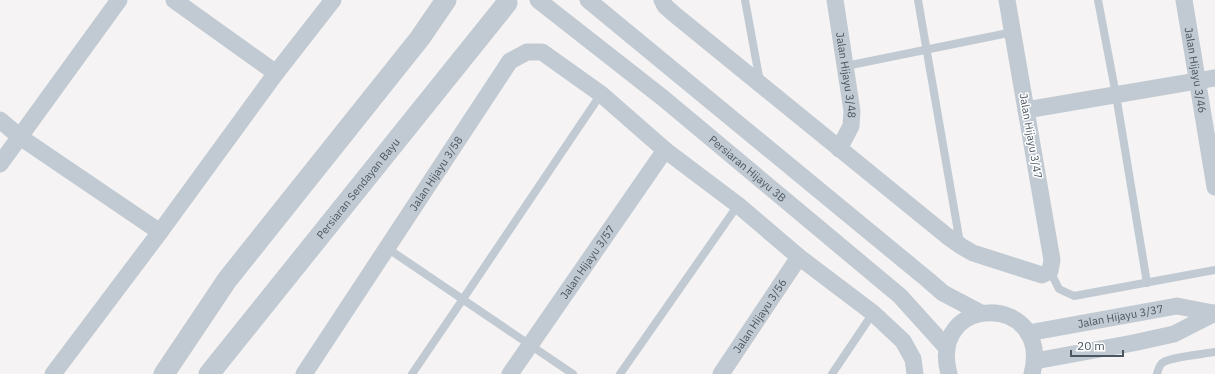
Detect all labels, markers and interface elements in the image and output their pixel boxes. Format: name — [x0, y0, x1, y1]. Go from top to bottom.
street label: Jalan Hijayu 3/46 — [1182, 26, 1210, 114]
street label: Jalan Hijayu 3/48 — [833, 31, 859, 119]
street label: Jalan Hijayu 3/47 — [1017, 92, 1045, 180]
street label: Persiaran Hijayu 3B — [706, 132, 789, 205]
street label: Jalan Hijayu 3/58 — [406, 133, 466, 214]
street label: Persiaran Sendayan Bayu — [313, 135, 403, 242]
street label: Jalan Hijayu 3/57 — [557, 223, 618, 302]
street label: Jalan Hijayu 3/56 — [730, 276, 790, 356]
street label: Jalan Hijayu 3/37 — [1077, 302, 1164, 331]
scale bar — [1071, 332, 1123, 358]
text: 20 m — [1077, 338, 1105, 353]

